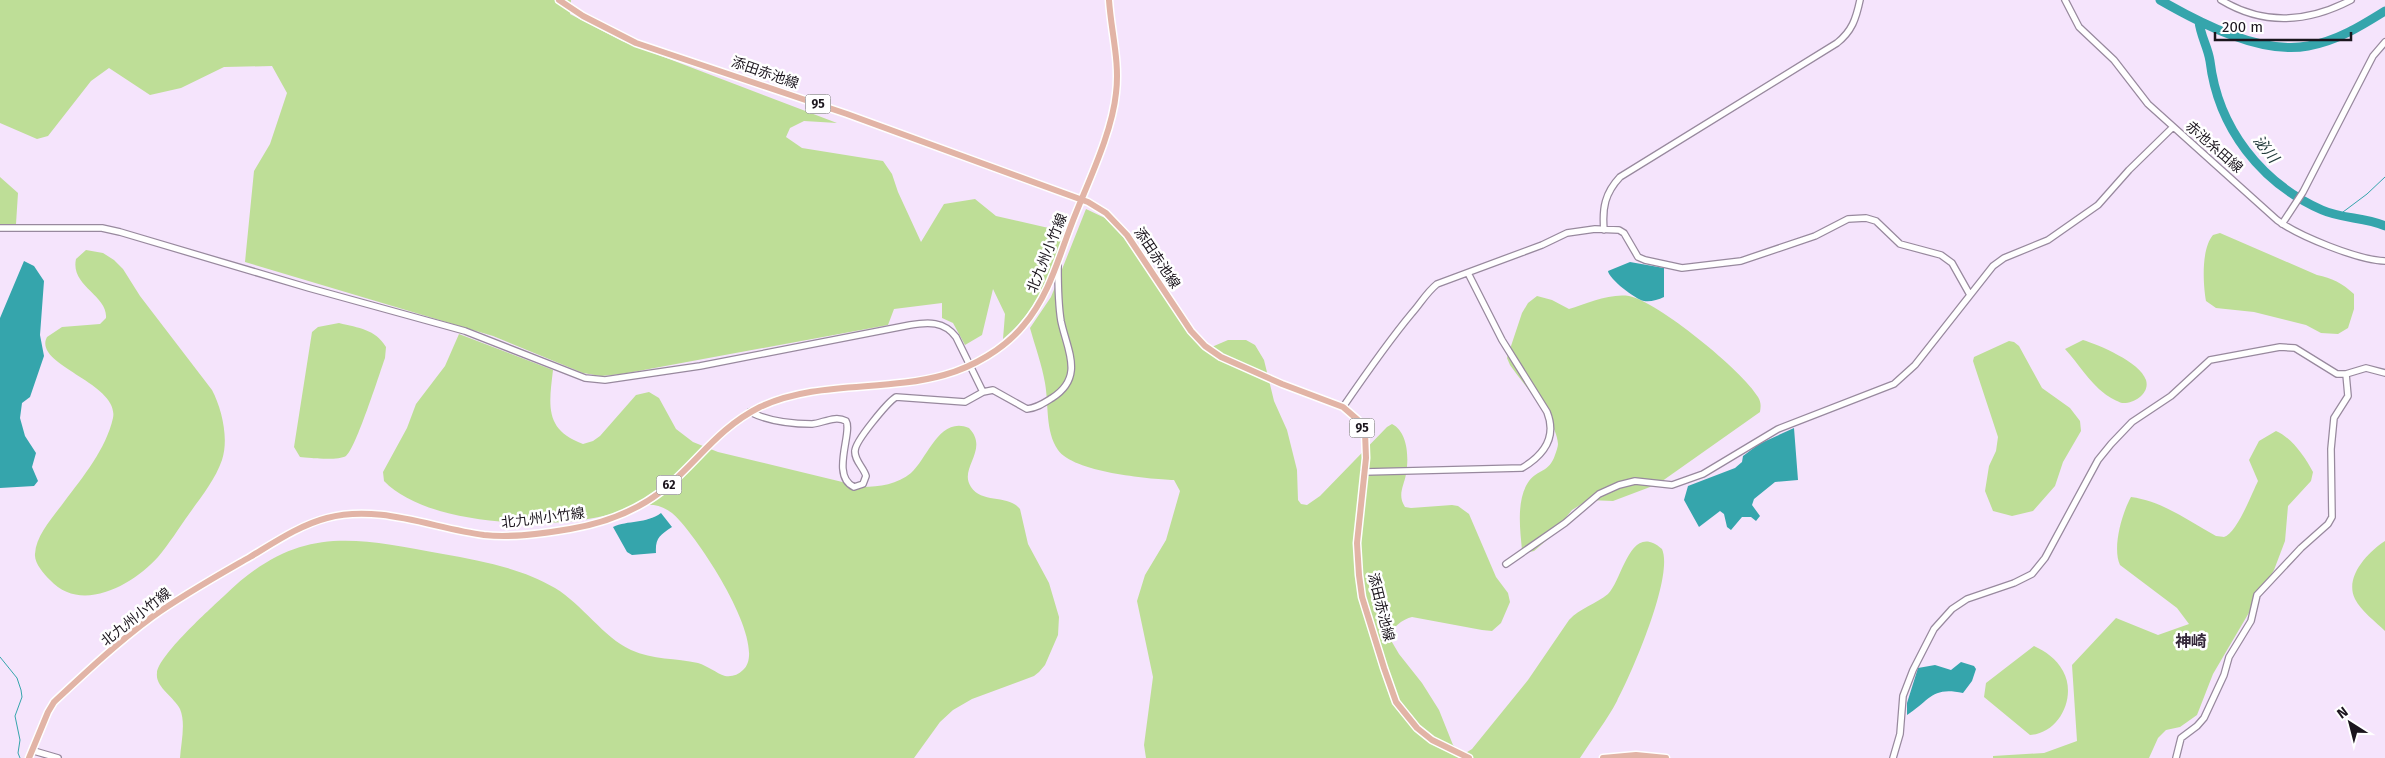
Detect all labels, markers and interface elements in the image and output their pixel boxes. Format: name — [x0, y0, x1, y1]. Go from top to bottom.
scale bar — [2215, 10, 2351, 42]
text: 200 m — [2222, 18, 2263, 36]
street label: 添田赤池線 — [729, 54, 801, 92]
road number: 95 — [806, 95, 830, 114]
street label: 赤池糸田線 — [2182, 118, 2246, 176]
water label: 泌川 — [2250, 132, 2284, 168]
street label: 北九州小竹線 — [1023, 211, 1071, 295]
street label: 添田赤池線 — [1130, 224, 1184, 292]
road number: 95 — [1350, 418, 1374, 438]
road number: 62 — [656, 476, 682, 494]
street label: 北九州小竹線 — [500, 504, 586, 532]
street label: 添田赤池線 — [1364, 571, 1398, 643]
street label: 北九州小竹線 — [98, 584, 174, 650]
district label: 神崎 — [2175, 632, 2207, 651]
north arrow — [2325, 698, 2375, 748]
text: N — [2334, 703, 2351, 722]

